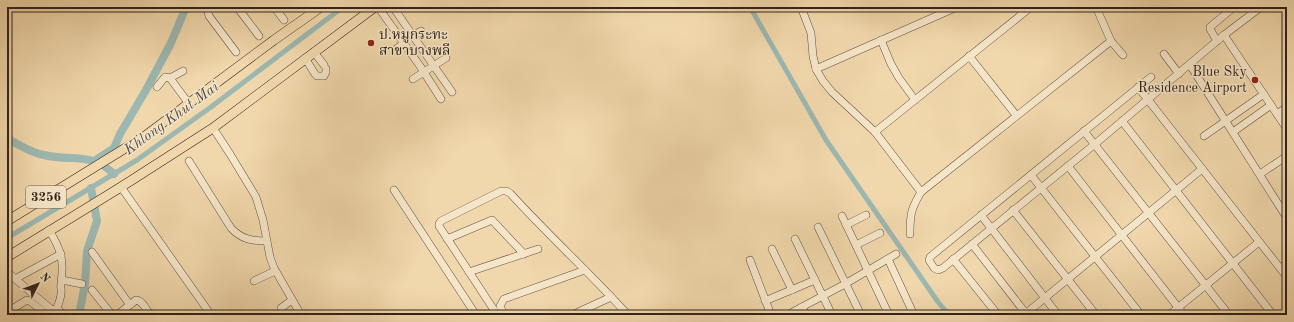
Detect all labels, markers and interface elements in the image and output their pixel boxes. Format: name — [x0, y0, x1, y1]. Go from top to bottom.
place label: ป.หมูกระทะ สาขาบางพลี — [379, 28, 450, 58]
marker: ป.หมูกระทะ สาขาบางพลี — [366, 38, 376, 48]
place label: Blue Sky Residence Airport — [1138, 65, 1248, 95]
marker: Blue Sky Residence Airport — [1250, 75, 1260, 85]
water label: Khlong Khut Mai — [121, 80, 222, 159]
road number: 3256 — [26, 186, 66, 208]
north arrow — [18, 264, 58, 304]
text: N — [37, 272, 52, 286]

